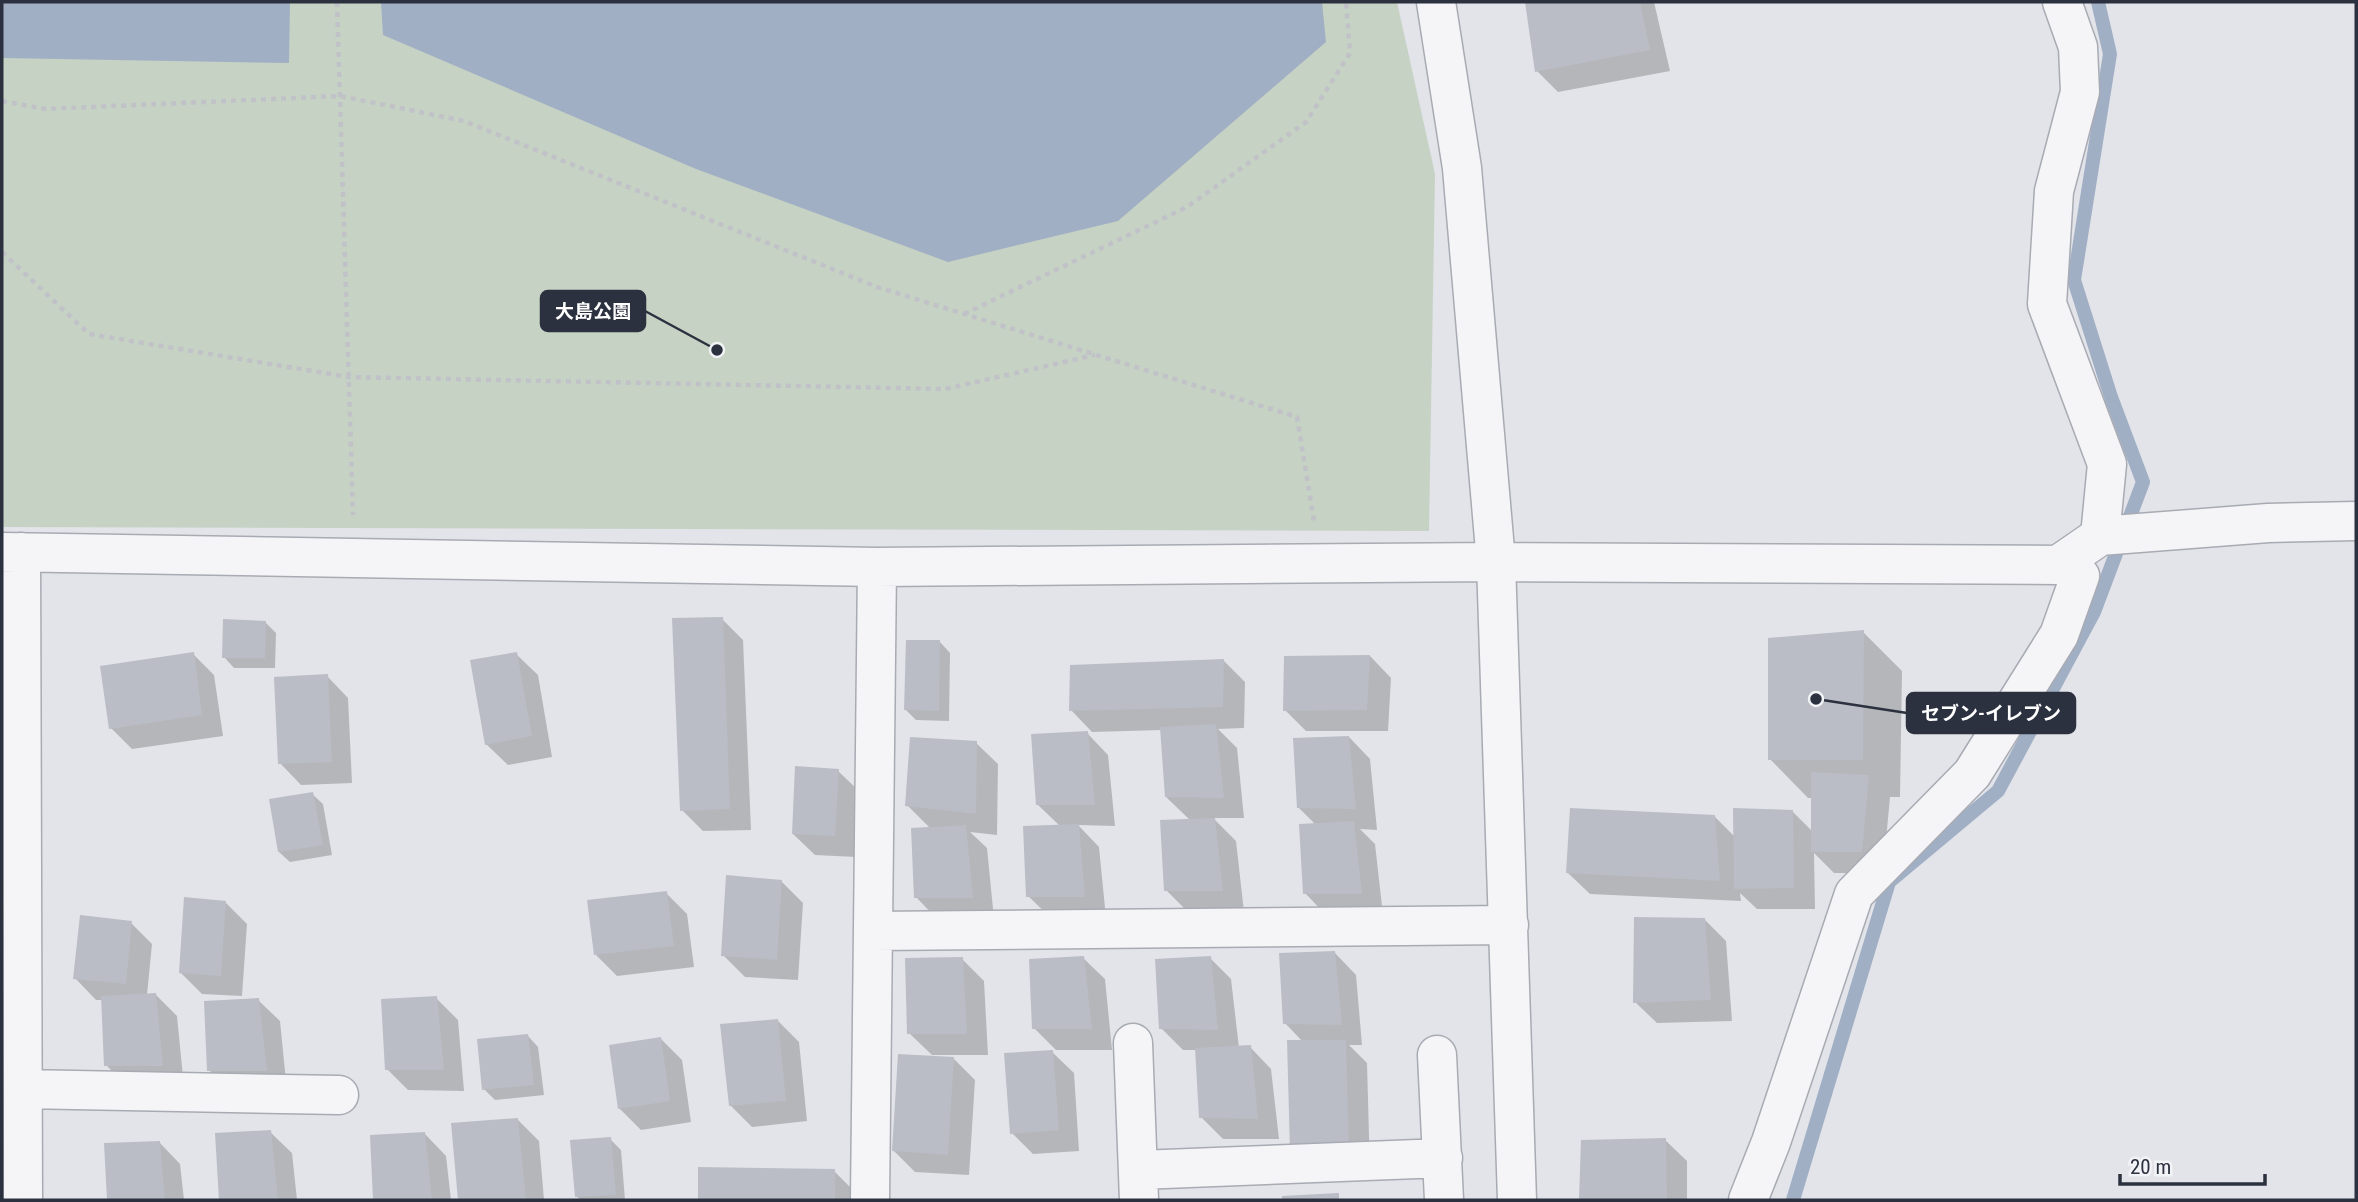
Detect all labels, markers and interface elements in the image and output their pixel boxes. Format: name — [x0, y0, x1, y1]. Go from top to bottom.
callout: 大島公園 — [541, 291, 645, 331]
text: 大島公園 — [555, 300, 631, 323]
callout: セブン-イレブン — [1907, 693, 2075, 733]
text: セブン-イレブン — [1921, 702, 2061, 725]
scale bar — [2120, 1142, 2265, 1186]
text: 20 m — [2130, 1155, 2171, 1179]

